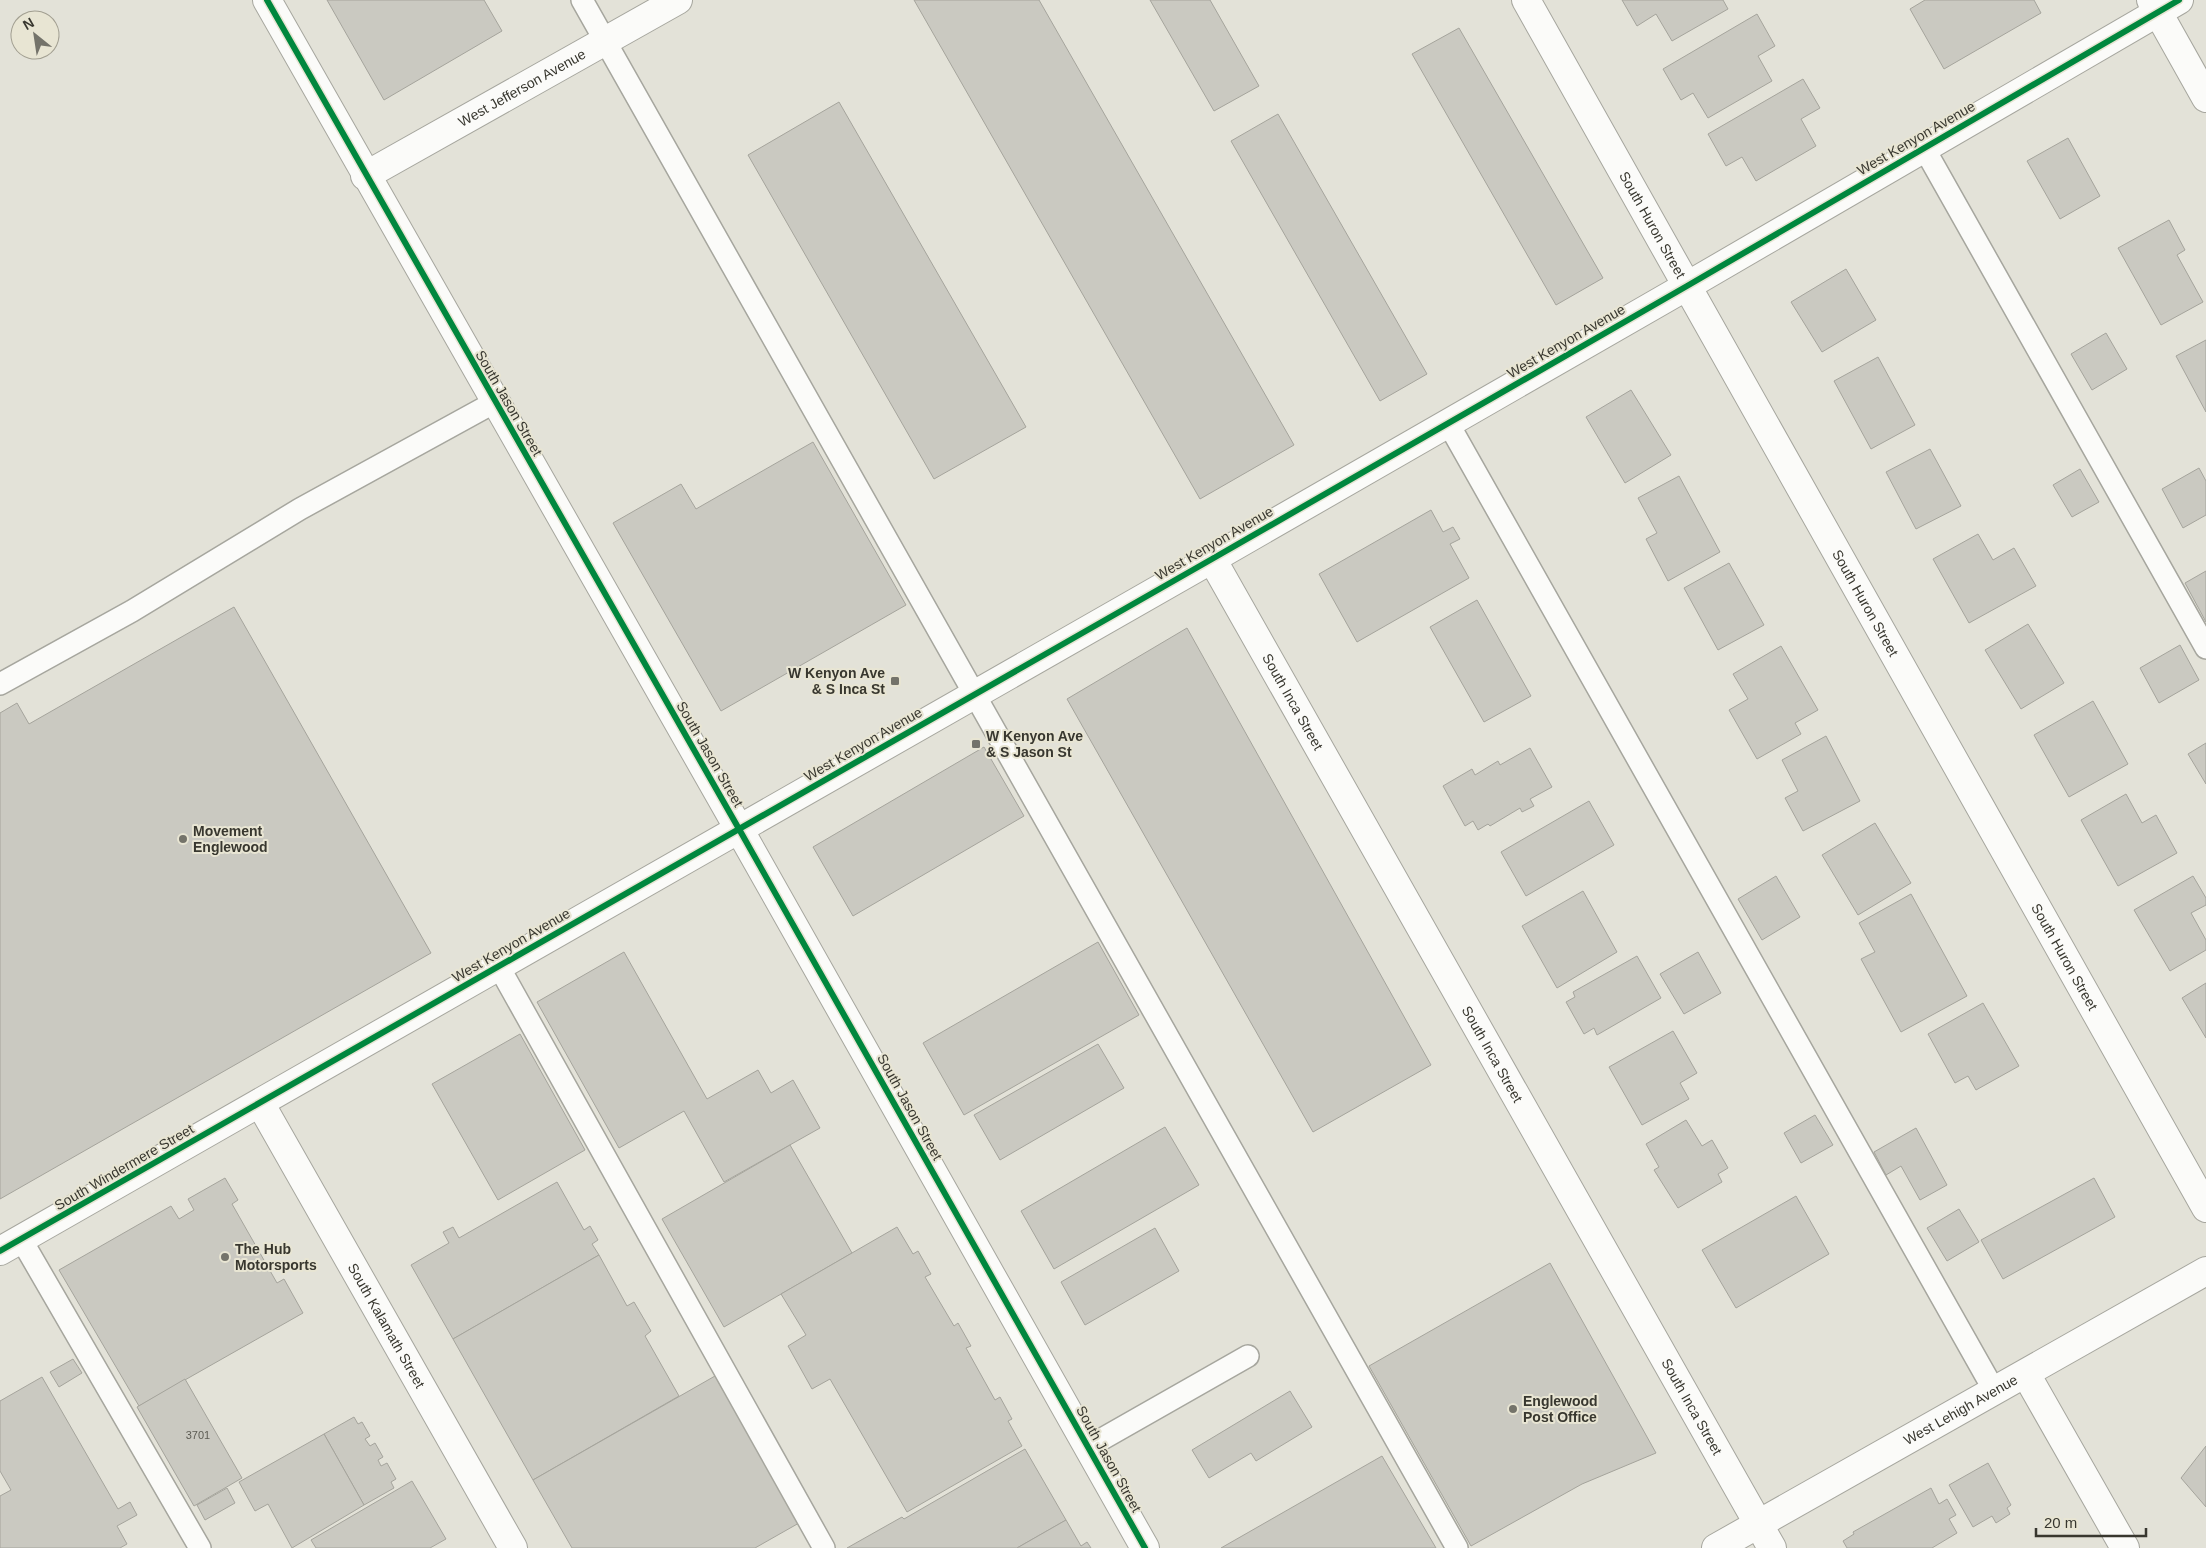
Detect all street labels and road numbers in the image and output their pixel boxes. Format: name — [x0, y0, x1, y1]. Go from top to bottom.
street label: West Jefferson Avenue — [456, 46, 588, 130]
street label: West Kenyon Avenue — [1854, 98, 1978, 178]
street label: South Huron Street — [1616, 169, 1689, 281]
street label: West Kenyon Avenue — [1504, 301, 1628, 381]
street label: South Jason Street — [472, 347, 546, 459]
street label: West Kenyon Avenue — [1152, 503, 1276, 583]
street label: South Huron Street — [1829, 547, 1902, 659]
street label: South Inca Street — [1259, 651, 1326, 753]
street label: South Jason Street — [673, 698, 747, 810]
street label: West Kenyon Avenue — [801, 704, 925, 784]
street label: South Huron Street — [2028, 901, 2101, 1013]
street label: West Kenyon Avenue — [449, 905, 573, 985]
street label: South Inca Street — [1459, 1003, 1526, 1105]
street label: South Jason Street — [874, 1051, 946, 1163]
street label: South Windermere Street — [52, 1121, 196, 1213]
street label: South Kalamath Street — [345, 1260, 428, 1391]
street label: South Inca Street — [1658, 1356, 1726, 1458]
street label: West Lehigh Avenue — [1901, 1371, 2020, 1448]
street label: South Jason Street — [1073, 1403, 1145, 1515]

